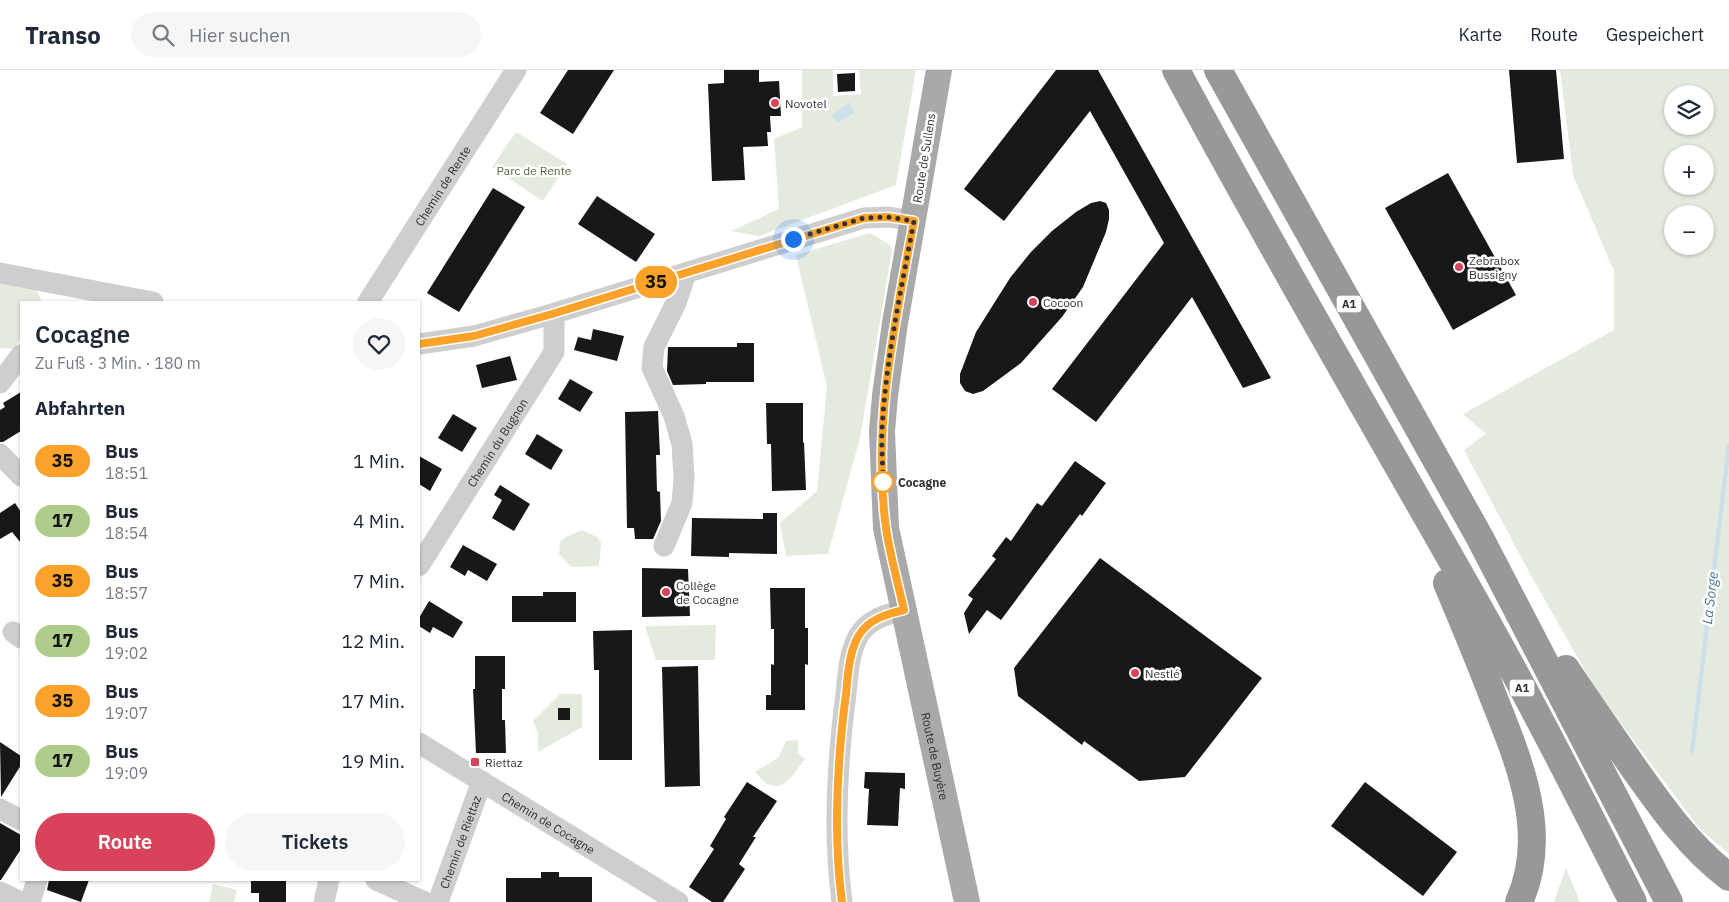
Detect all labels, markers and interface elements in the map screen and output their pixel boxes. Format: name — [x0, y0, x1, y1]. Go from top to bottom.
search box — [131, 12, 481, 57]
text: Transo — [25, 19, 101, 51]
icon: search — [149, 21, 177, 49]
text: Hier suchen — [189, 23, 291, 47]
text: Karte — [1459, 23, 1502, 46]
text: Route — [1530, 23, 1578, 46]
text: Gespeichert — [1606, 23, 1704, 46]
map controls — [1664, 85, 1714, 255]
button: layers — [1664, 85, 1714, 135]
place label: Novotel — [785, 96, 827, 111]
marker: Novotel — [769, 97, 781, 109]
street label: Route de Sullens — [910, 112, 939, 204]
street label: Chemin de Rente — [411, 142, 474, 229]
button: + — [1664, 145, 1714, 195]
park label: Parc de Rente — [497, 163, 572, 178]
button: − — [1664, 205, 1714, 255]
your location — [781, 227, 806, 252]
place label: Zebrabox Bussigny — [1469, 253, 1520, 282]
marker: Zebrabox Bussigny — [1453, 261, 1465, 273]
line badge: 35 — [634, 266, 678, 298]
text: 35 — [645, 270, 667, 293]
place label: Cocoon — [1043, 295, 1083, 310]
road number: A1 — [1336, 295, 1362, 312]
marker: Cocoon — [1027, 296, 1039, 308]
text: Cocagne — [35, 318, 130, 350]
button: heart — [353, 318, 405, 370]
text: Zu Fuß · 3 Min. · 180 m — [35, 353, 201, 373]
street label: Chemin du Bugnon — [463, 395, 530, 490]
text: Abfahrten — [35, 396, 125, 420]
text: Bus — [105, 439, 139, 463]
text: 35 — [52, 449, 73, 472]
text: 1 Min. — [353, 449, 405, 473]
text: 18:51 — [105, 463, 148, 483]
marker: Cocagne — [872, 471, 894, 493]
place label: Cocagne — [898, 475, 946, 490]
text: Bus — [105, 499, 139, 523]
text: 17 — [52, 509, 73, 532]
text: 4 Min. — [353, 509, 405, 533]
text: 18:54 — [105, 523, 148, 543]
text: Bus — [105, 559, 139, 583]
text: 35 — [52, 569, 73, 592]
text: 7 Min. — [353, 569, 405, 593]
water label: La Sorge — [1698, 571, 1722, 625]
place label: Collège de Cocagne — [676, 578, 739, 607]
text: 18:57 — [105, 583, 148, 603]
marker: Collège de Cocagne — [660, 586, 672, 598]
text: Bus — [105, 619, 139, 643]
text: 17 — [52, 629, 73, 652]
text: 12 Min. — [342, 629, 405, 653]
text: 19:02 — [105, 643, 148, 663]
place label: Nestlé — [1145, 666, 1180, 681]
marker: Nestlé — [1129, 667, 1141, 679]
text: Bus — [105, 679, 139, 703]
road number: A1 — [1510, 680, 1534, 696]
text: 35 — [52, 689, 73, 712]
text: 17 Min. — [342, 689, 405, 713]
text: 19:07 — [105, 703, 148, 723]
street label: Route de Buyère — [919, 711, 952, 802]
text: Bus — [105, 739, 139, 763]
text: 17 — [52, 749, 73, 772]
text: 19 Min. — [342, 749, 405, 773]
place label: Riettaz — [485, 755, 523, 770]
marker: Riettaz — [469, 756, 481, 768]
text: 19:09 — [105, 763, 148, 783]
street label: Chemin de Cocagne — [499, 788, 598, 857]
street label: Chemin de Riettaz — [436, 793, 484, 891]
button: Route — [35, 813, 215, 871]
button: Tickets — [225, 813, 405, 871]

